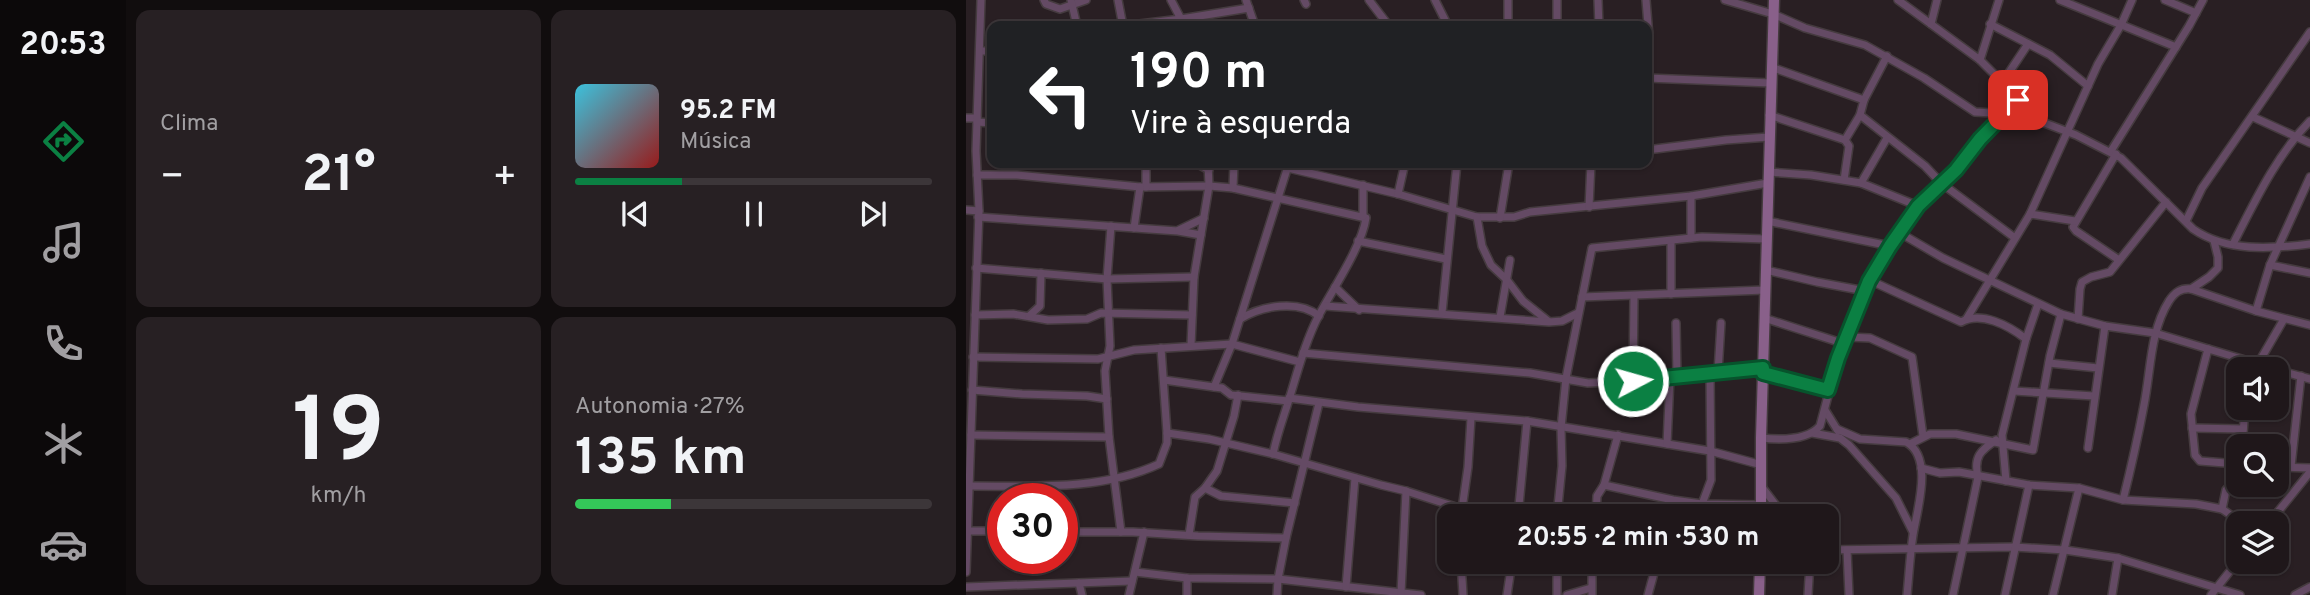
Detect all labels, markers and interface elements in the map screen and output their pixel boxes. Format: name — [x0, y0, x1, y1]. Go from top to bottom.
text: 20:53 — [19, 26, 107, 66]
text: 190 m — [1130, 44, 1267, 106]
icon: left — [1015, 49, 1106, 140]
pin — [1988, 70, 2048, 130]
icon: arrive — [1999, 81, 2037, 119]
text: 95.2 FM — [680, 95, 777, 128]
text: Vire à esquerda — [1130, 105, 1351, 145]
text: Clima — [160, 110, 218, 139]
icon: directions — [39, 117, 88, 166]
text: Música — [680, 128, 751, 157]
text: 21° — [301, 144, 376, 210]
text: − — [160, 154, 185, 203]
text: + — [492, 154, 517, 203]
icon: previous — [616, 195, 654, 233]
icon: pause — [735, 195, 773, 233]
icon: next — [854, 195, 892, 233]
icon: music — [39, 218, 88, 267]
icon: phone — [39, 319, 88, 368]
position arrow — [1596, 344, 1670, 418]
map controls — [2226, 357, 2289, 574]
button: sound — [2226, 357, 2289, 420]
text: 19 — [292, 379, 385, 494]
text: Autonomia · 27% — [575, 393, 745, 422]
icon: climate — [39, 419, 88, 468]
text: 135 km — [575, 427, 746, 493]
button: search — [2226, 434, 2289, 497]
text: km/h — [311, 482, 366, 511]
speed limit sign: 30 — [987, 483, 1078, 574]
button: layers — [2226, 511, 2289, 574]
icon: car — [39, 520, 88, 569]
text: 20:55 · 2 min · 530 m — [1517, 522, 1759, 555]

